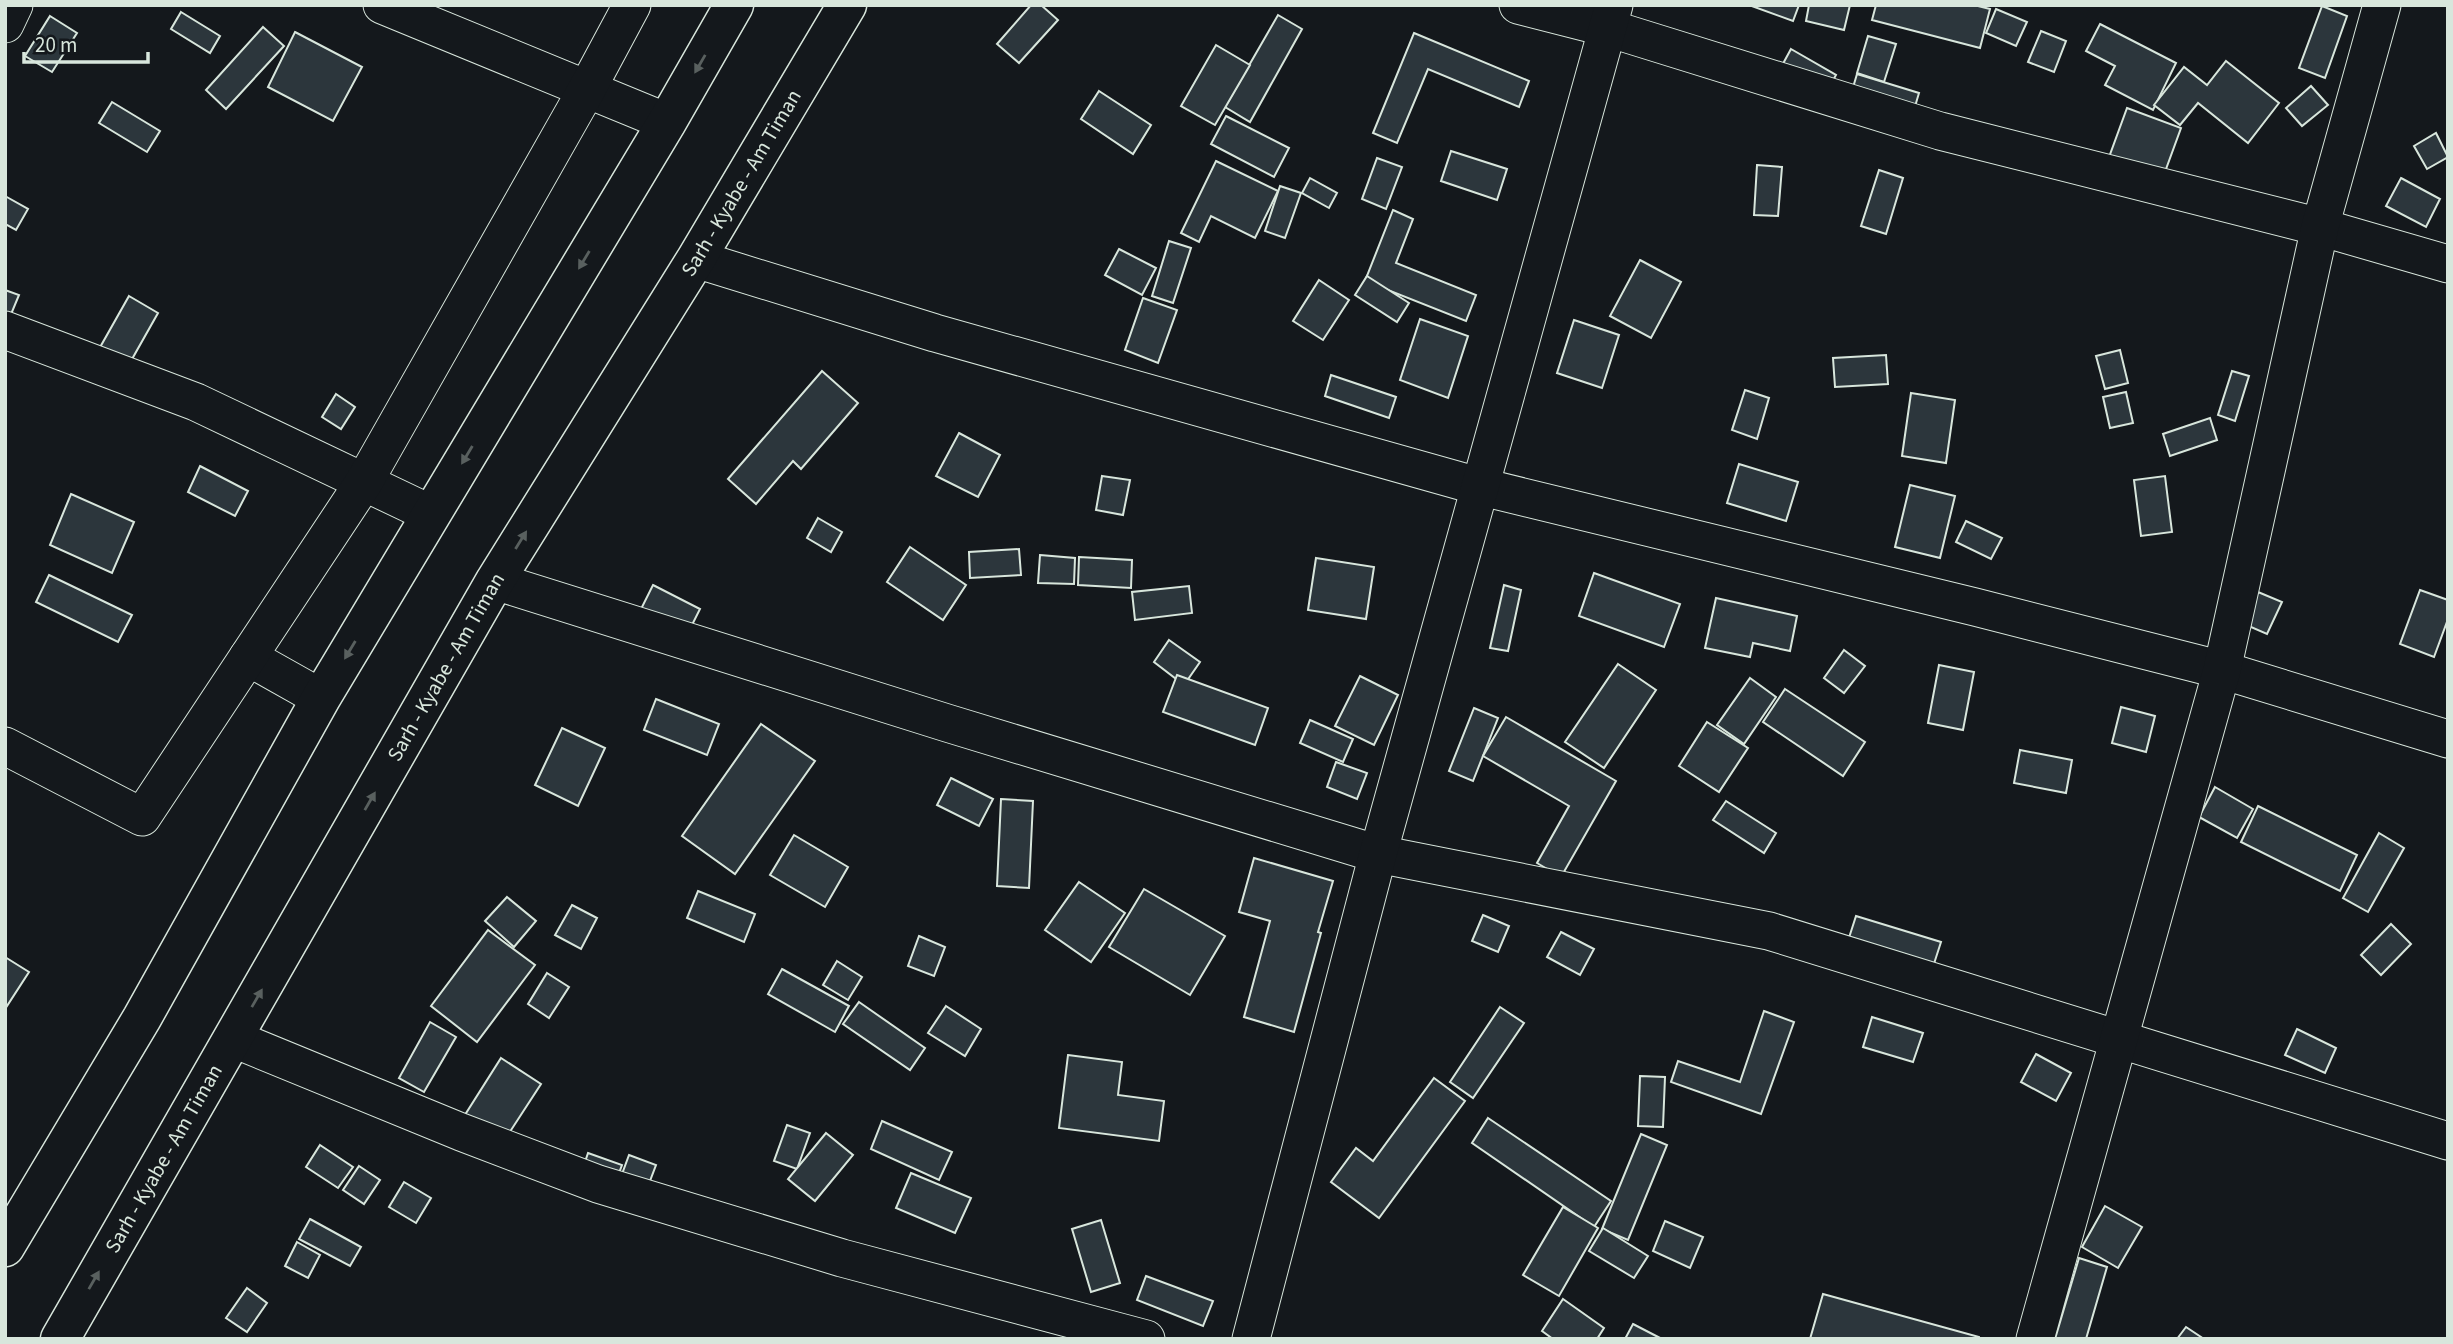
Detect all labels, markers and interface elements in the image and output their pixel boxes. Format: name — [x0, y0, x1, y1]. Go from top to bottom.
scale bar — [24, 21, 149, 65]
text: 20 m — [35, 30, 77, 60]
one-way arrow — [694, 55, 706, 74]
street label: Sarh - Kyabe - Am Timan — [674, 84, 809, 282]
one-way arrow — [578, 251, 590, 270]
one-way arrow — [460, 445, 473, 464]
one-way arrow — [515, 531, 528, 550]
street label: Sarh - Kyabe - Am Timan — [380, 567, 512, 767]
one-way arrow — [343, 640, 356, 659]
one-way arrow — [364, 791, 376, 810]
one-way arrow — [251, 988, 263, 1008]
street label: Sarh - Kyabe - Am Timan — [97, 1059, 230, 1259]
one-way arrow — [88, 1270, 100, 1289]

